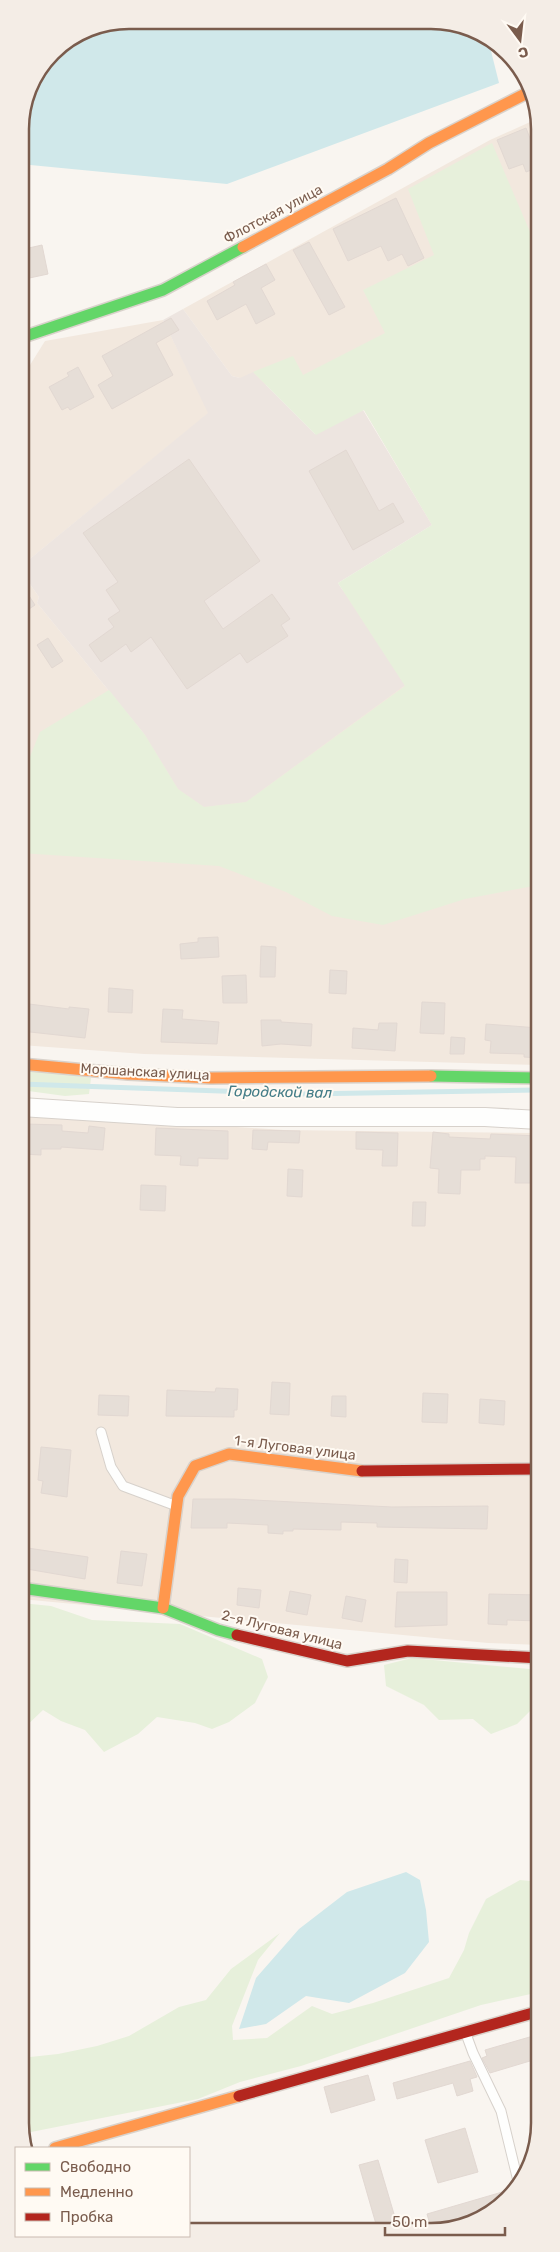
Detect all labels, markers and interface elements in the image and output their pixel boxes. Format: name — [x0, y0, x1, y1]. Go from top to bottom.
north arrow — [495, 15, 545, 65]
text: С — [516, 43, 530, 62]
street label: Флотская улица — [221, 181, 325, 247]
street label: Моршанская улица — [80, 1060, 210, 1084]
water label: Городской вал — [228, 1082, 333, 1102]
street label: 1-я Луговая улица — [233, 1432, 357, 1464]
street label: 2-я Луговая улица — [220, 1607, 344, 1653]
legend — [15, 2147, 190, 2237]
text: Свободно — [60, 2158, 131, 2176]
text: Медленно — [60, 2183, 133, 2201]
scale bar — [385, 2204, 505, 2236]
text: Пробка — [60, 2208, 113, 2226]
text: 50 m — [392, 2213, 427, 2231]

